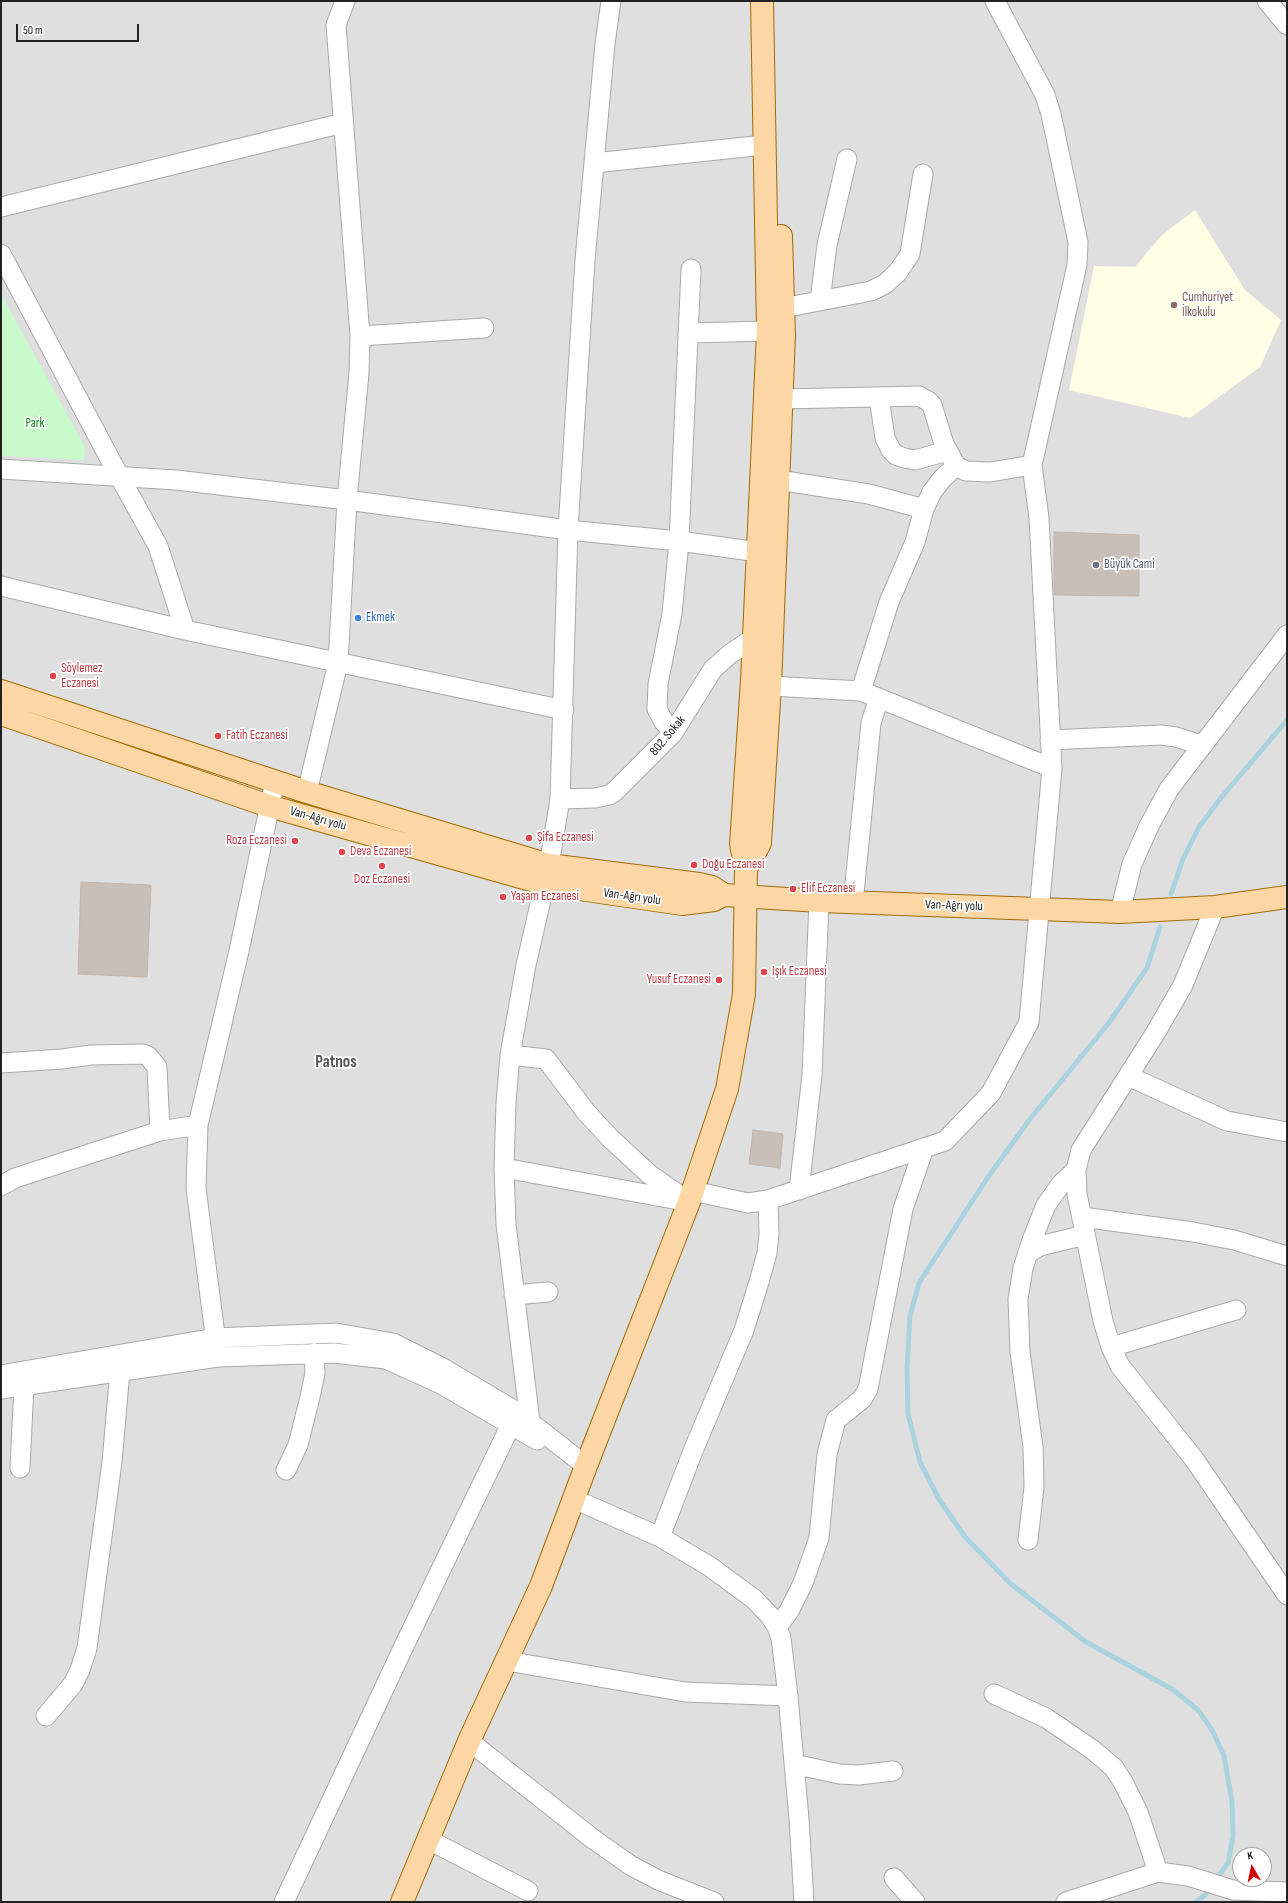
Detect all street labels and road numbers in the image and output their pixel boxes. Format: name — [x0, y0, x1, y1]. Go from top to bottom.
street label: 802. Sokak — [647, 713, 689, 759]
street label: Van-Ağrı yolu — [288, 804, 348, 834]
street label: Van-Ağrı yolu — [602, 885, 662, 909]
street label: Van-Ağrı yolu — [925, 897, 983, 915]

